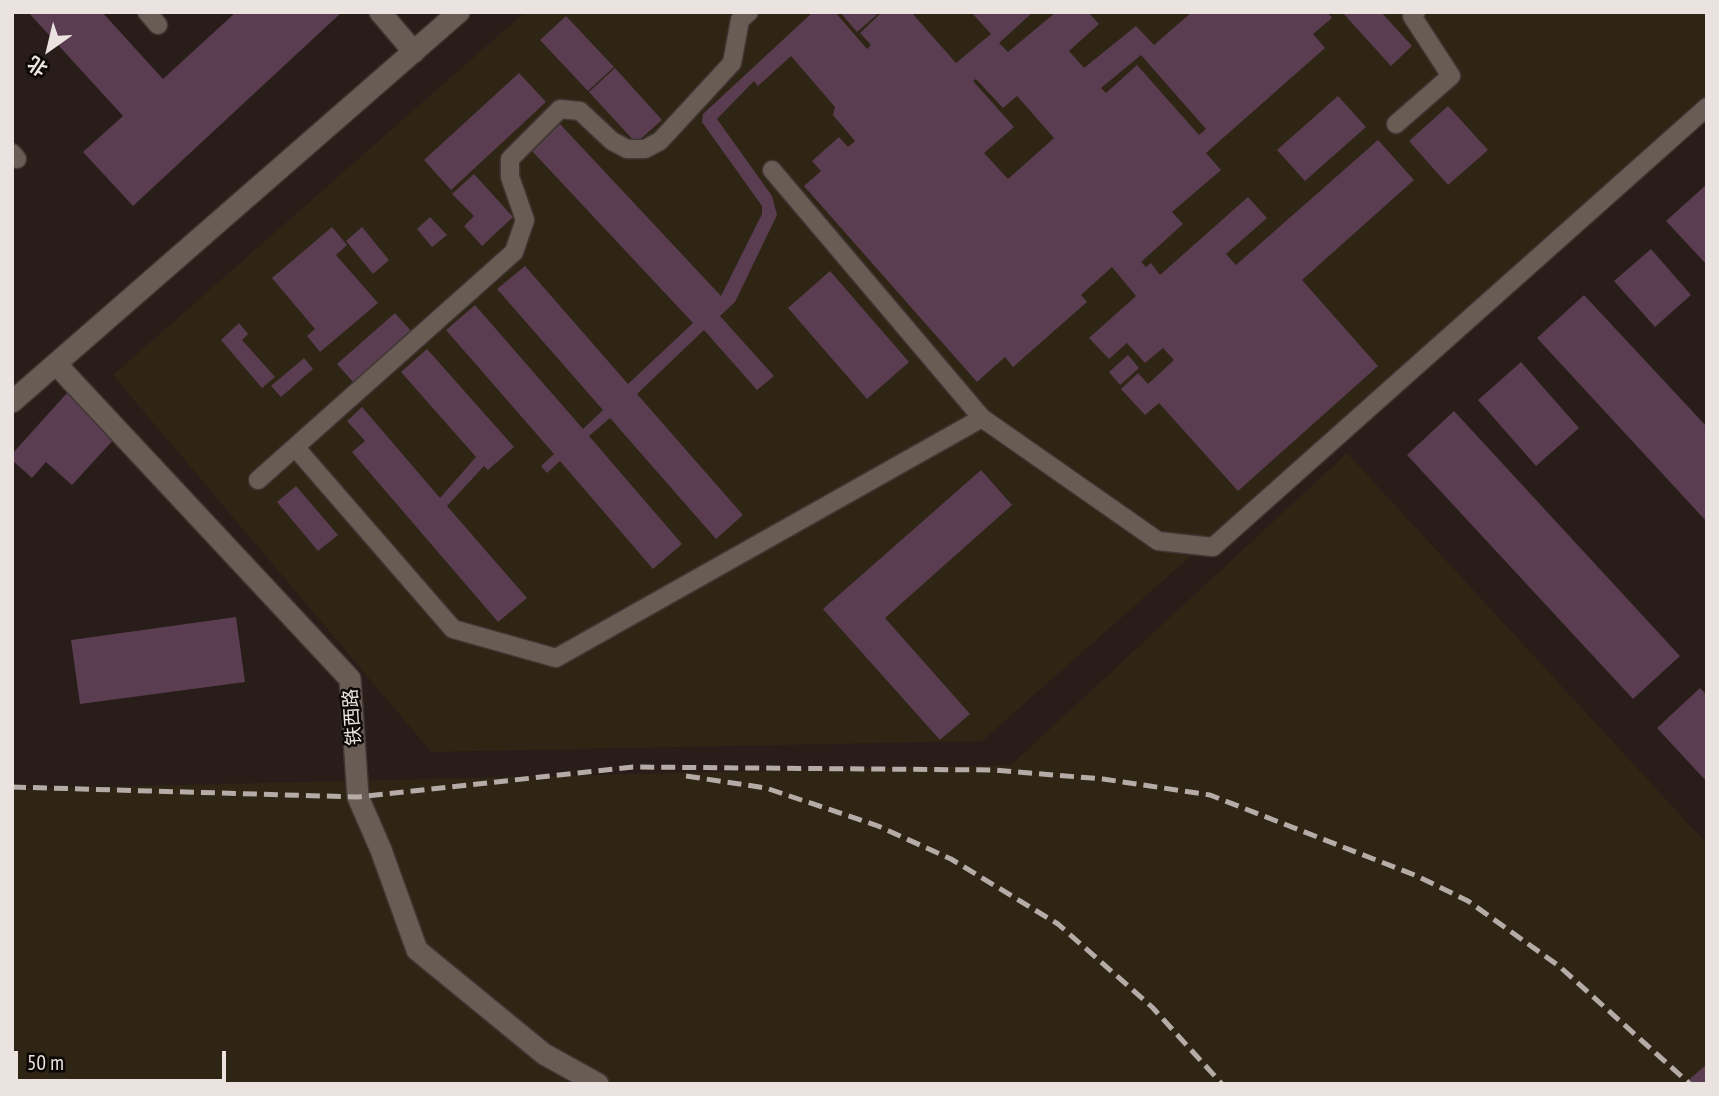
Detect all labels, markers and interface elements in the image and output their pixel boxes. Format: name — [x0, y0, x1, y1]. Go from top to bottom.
north arrow — [14, 14, 84, 84]
text: 北 — [23, 51, 52, 82]
street label: 铁西路 — [340, 688, 366, 746]
scale bar — [18, 1036, 229, 1080]
text: 50 m — [27, 1049, 64, 1076]

